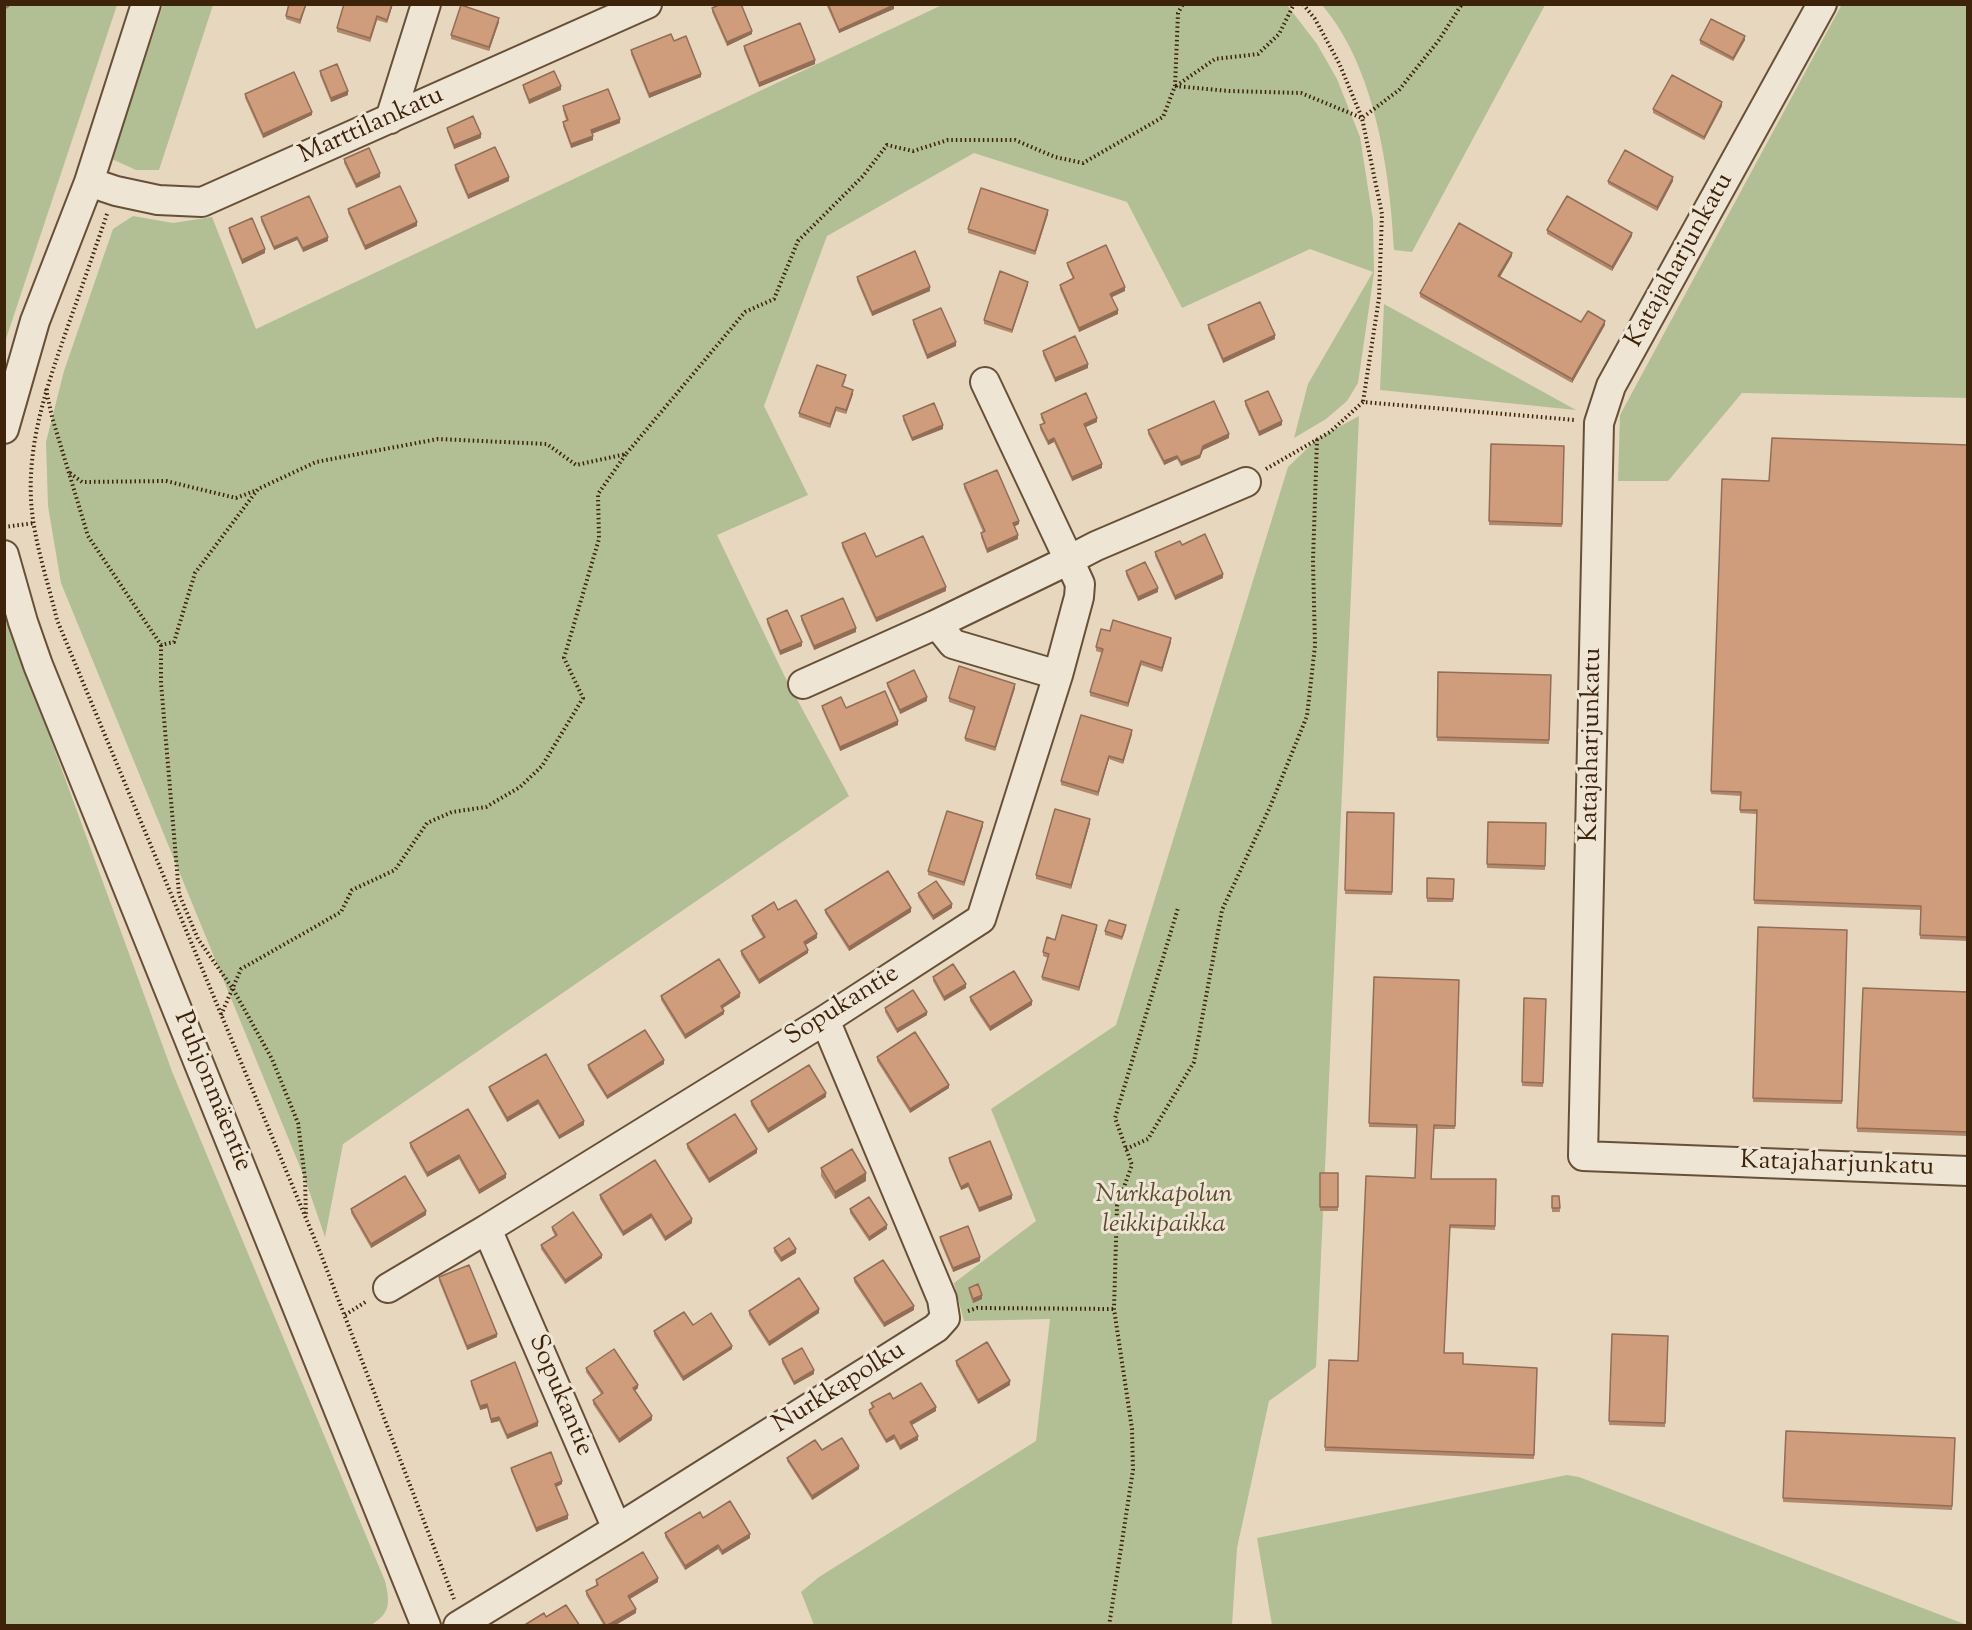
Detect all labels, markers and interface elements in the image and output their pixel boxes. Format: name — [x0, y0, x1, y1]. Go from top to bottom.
street label: Marttilankatu — [295, 81, 449, 173]
street label: Katajaharjunkatu — [1620, 168, 1742, 354]
street label: Katajaharjunkatu — [1576, 648, 1610, 842]
street label: Sopukantie — [780, 960, 906, 1054]
street label: Puhjonmäentie — [165, 1007, 257, 1177]
street label: Katajaharjunkatu — [1739, 1147, 1935, 1185]
park label: Nurkkapolun leikkipaikka — [1095, 1181, 1233, 1242]
street label: Sopukantie — [520, 1331, 598, 1461]
street label: Nurkkapolku — [768, 1336, 912, 1442]

